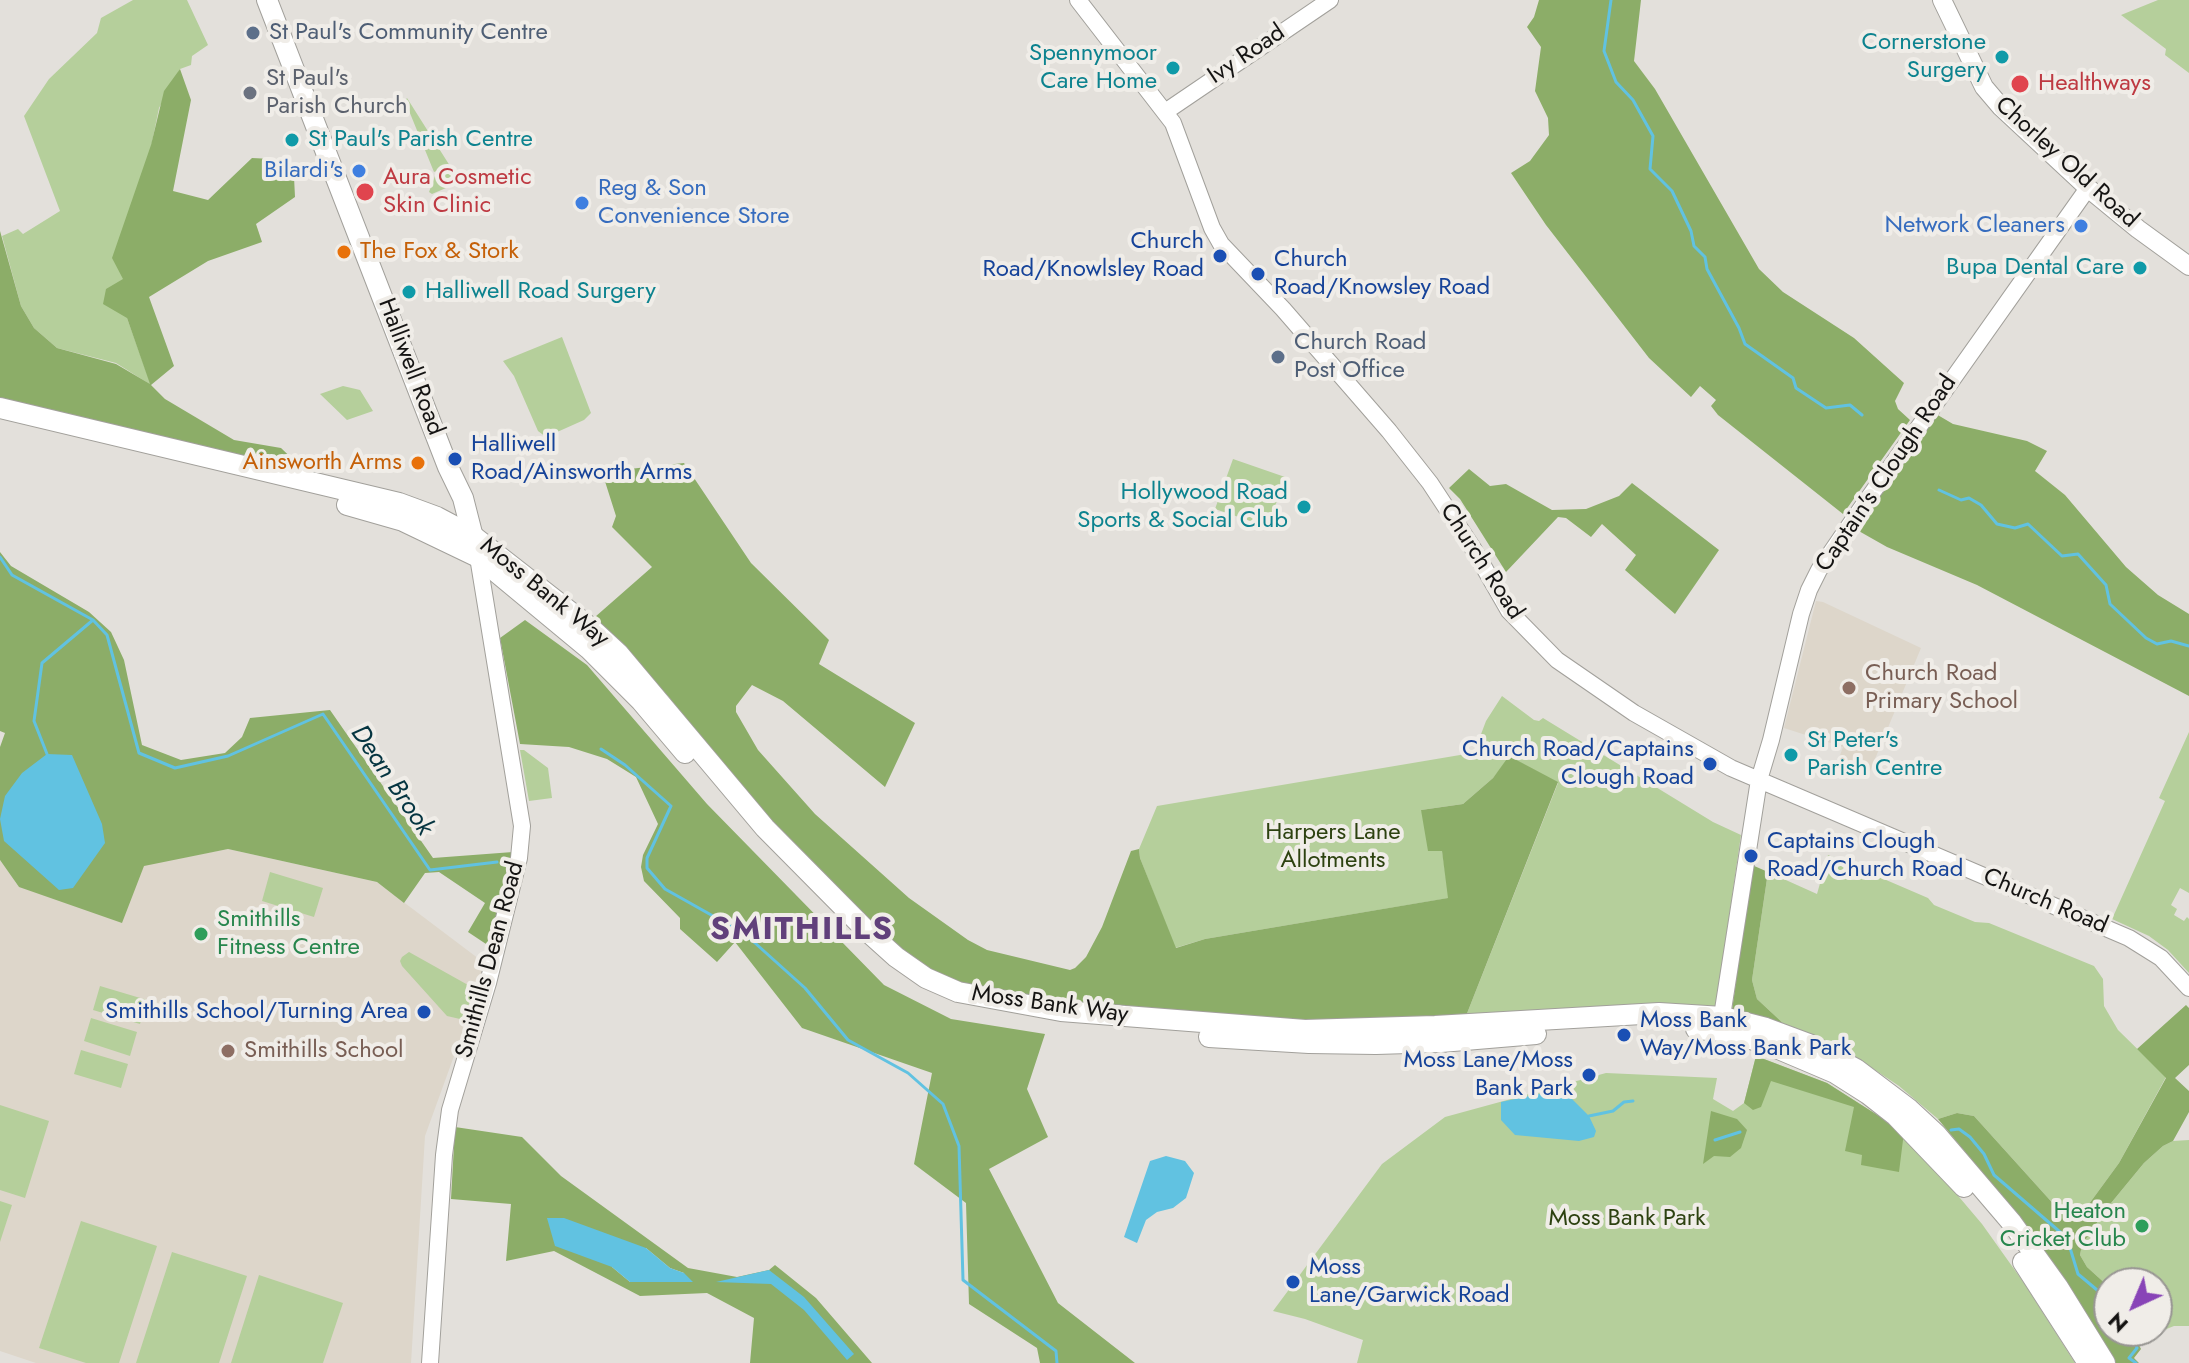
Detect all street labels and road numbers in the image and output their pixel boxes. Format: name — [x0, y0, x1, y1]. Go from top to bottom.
street label: Ivy Road — [1203, 19, 1291, 91]
street label: Chorley Old Road — [1988, 91, 2144, 235]
street label: Halliwell Road — [371, 294, 449, 440]
street label: Captain's Clough Road — [1810, 370, 1964, 578]
street label: Church Road — [1433, 499, 1529, 625]
street label: Moss Bank Way — [474, 532, 614, 654]
street label: Smithills Dean Road — [451, 859, 531, 1061]
street label: Church Road — [1978, 863, 2112, 941]
street label: Moss Bank Way — [970, 980, 1130, 1030]

